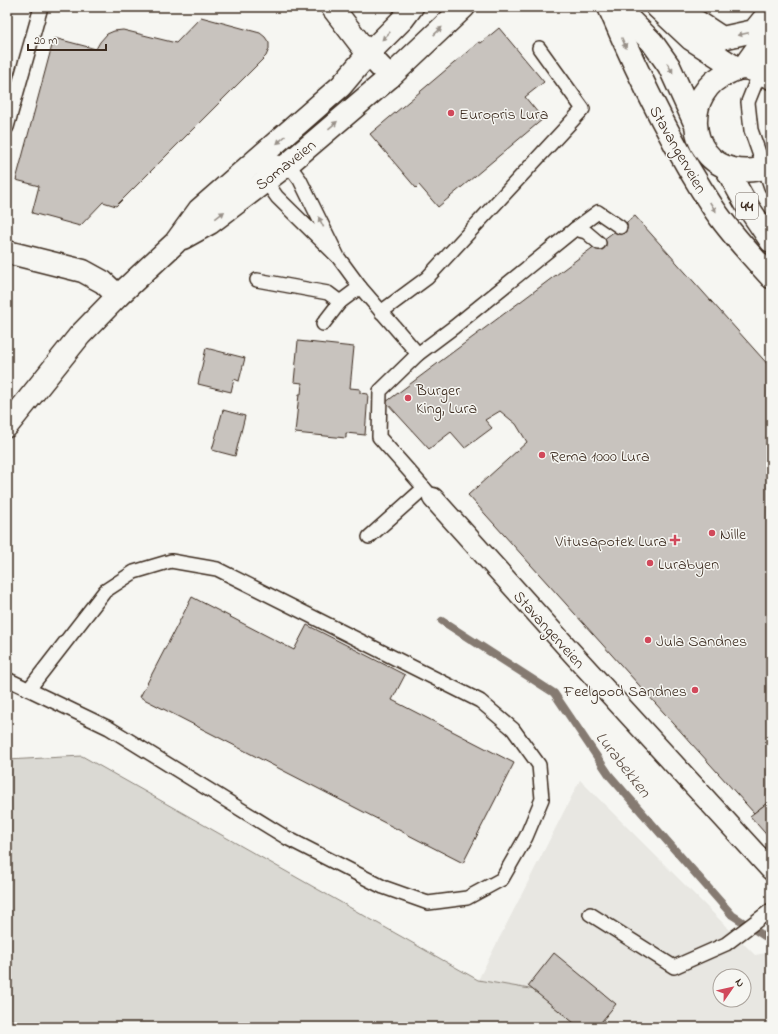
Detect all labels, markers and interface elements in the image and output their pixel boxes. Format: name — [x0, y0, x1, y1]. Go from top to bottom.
scale bar — [28, 26, 106, 52]
one-way arrow — [433, 26, 443, 36]
one-way arrow — [381, 31, 391, 41]
text: 20 m — [34, 32, 57, 50]
one-way arrow — [736, 32, 749, 38]
one-way arrow — [622, 37, 628, 49]
one-way arrow — [666, 62, 673, 74]
street label: Stavangerveien — [642, 102, 712, 199]
place label: Europris Lura — [459, 103, 548, 127]
marker: Europris Lura — [446, 108, 456, 118]
one-way arrow — [328, 121, 338, 130]
street label: Somaveien — [251, 134, 322, 197]
one-way arrow — [275, 135, 286, 144]
road number: 44 — [736, 193, 758, 219]
one-way arrow — [709, 201, 716, 212]
one-way arrow — [215, 211, 226, 219]
one-way arrow — [318, 216, 324, 228]
place label: Burger King, Lura — [415, 379, 477, 421]
marker: Burger King, Lura — [403, 393, 413, 403]
place label: Rema 1000 Lura — [550, 445, 650, 469]
marker: Rema 1000 Lura — [537, 450, 547, 460]
place label: Nille — [720, 523, 747, 547]
marker: Nille — [707, 528, 717, 538]
place label: Vitusapotek Lura — [554, 530, 667, 554]
marker: Vitusapotek Lura — [670, 535, 680, 545]
place label: Lurabyen — [658, 553, 719, 577]
marker: Lurabyen — [645, 558, 655, 568]
street label: Stavangerveien — [507, 586, 590, 675]
place label: Jula Sandnes — [656, 630, 747, 654]
marker: Jula Sandnes — [643, 635, 653, 645]
place label: Feelgood Sandnes — [563, 680, 687, 704]
marker: Feelgood Sandnes — [690, 685, 700, 695]
water label: Lurabekken — [589, 727, 657, 804]
north arrow — [712, 968, 752, 1008]
text: N — [731, 975, 748, 991]

